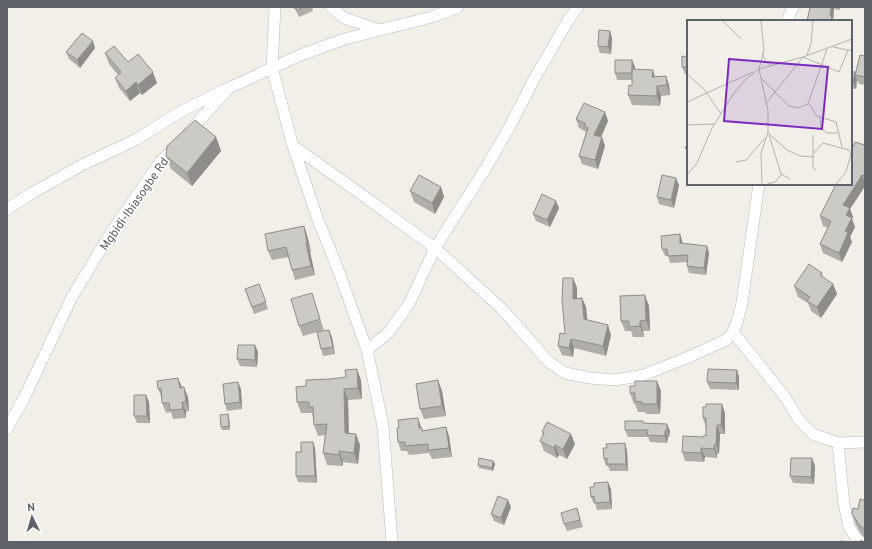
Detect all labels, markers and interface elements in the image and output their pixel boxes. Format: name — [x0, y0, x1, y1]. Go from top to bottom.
inset map — [687, 20, 852, 185]
street label: Mgbidi-Ibiasogbe Rd — [97, 155, 173, 254]
north arrow — [12, 497, 52, 537]
text: N — [27, 501, 36, 515]

